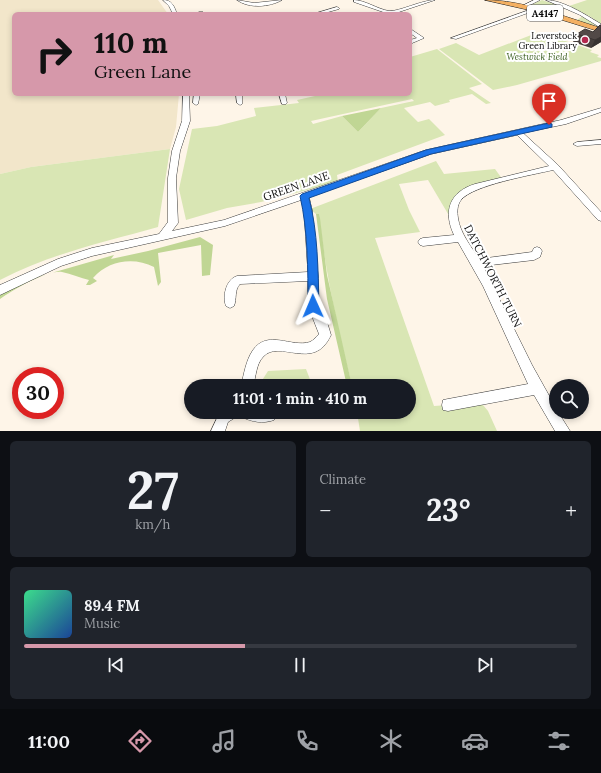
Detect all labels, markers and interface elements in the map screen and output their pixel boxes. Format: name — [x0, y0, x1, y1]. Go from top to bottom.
road number: A4147 — [527, 5, 563, 21]
text: 110 m — [94, 25, 168, 61]
icon: right — [28, 28, 80, 80]
place label: Leverstock Green Library — [519, 30, 577, 51]
marker: Leverstock Green Library — [580, 35, 590, 45]
park label: Westwick Field — [506, 51, 568, 62]
text: Green Lane — [94, 60, 191, 83]
pin — [532, 84, 566, 125]
icon: arrive — [538, 90, 560, 112]
street label: GREEN LANE — [261, 168, 331, 204]
street label: DATCHWORTH TURN — [461, 222, 525, 330]
position arrow — [292, 285, 334, 327]
speed limit sign: 30 — [12, 367, 64, 419]
map controls — [549, 379, 589, 419]
button: search — [549, 379, 589, 419]
text: 11:01 · 1 min · 410 m — [233, 389, 367, 408]
text: 27 — [127, 457, 179, 523]
text: Climate — [320, 471, 366, 488]
text: 23° — [426, 491, 470, 529]
text: − — [320, 496, 331, 524]
text: + — [565, 496, 577, 524]
text: km/h — [135, 516, 170, 533]
text: 89.4 FM — [84, 596, 140, 615]
text: Music — [84, 615, 120, 632]
icon: previous — [105, 654, 127, 676]
icon: pause — [289, 654, 311, 676]
icon: next — [474, 654, 496, 676]
icon: directions — [126, 727, 154, 755]
icon: music — [210, 727, 238, 755]
icon: phone — [293, 727, 321, 755]
icon: climate — [377, 727, 405, 755]
icon: car — [461, 727, 489, 755]
icon: filters — [545, 727, 573, 755]
text: 11:00 — [28, 730, 70, 753]

